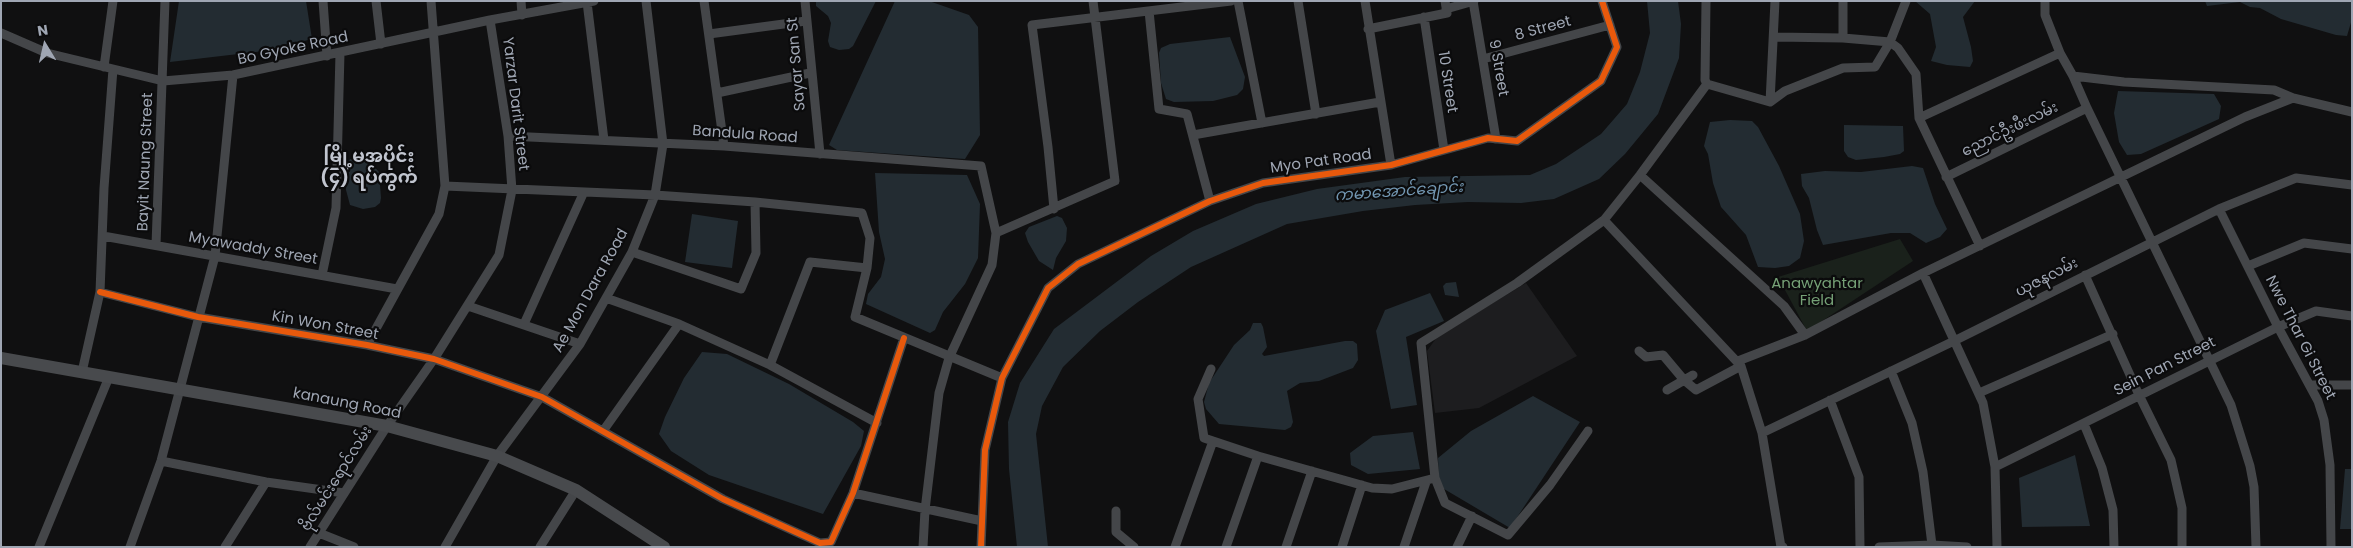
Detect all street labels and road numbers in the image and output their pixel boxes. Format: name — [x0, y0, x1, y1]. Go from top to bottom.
street label: 8 Street — [1513, 13, 1573, 45]
street label: Sayar San St — [784, 16, 810, 112]
street label: Bo Gyoke Road — [236, 28, 350, 70]
street label: Yarzar Darit Street — [498, 36, 532, 172]
street label: 9 Street — [1484, 38, 1512, 98]
street label: 10 Street — [1433, 50, 1461, 114]
street label: Bayit Naung Street — [135, 92, 157, 232]
street label: ညောင်ဦးဖီးလမ်း — [1959, 99, 2061, 161]
street label: Bandula Road — [692, 122, 798, 148]
street label: Myo Pat Road — [1269, 146, 1373, 178]
street label: Ae Mon Dara Road — [549, 226, 633, 356]
street label: Myawaddy Street — [187, 229, 319, 269]
street label: ယုဇနလမ်း — [2013, 255, 2081, 301]
street label: Nwe Thar Gi Street — [2261, 273, 2339, 403]
street label: Kin Won Street — [270, 308, 380, 344]
street label: Sein Pan Street — [2111, 334, 2219, 400]
street label: kanaung Road — [291, 385, 403, 423]
street label: ဗိုလ်မင်းရောင်လမ်း — [297, 423, 377, 535]

